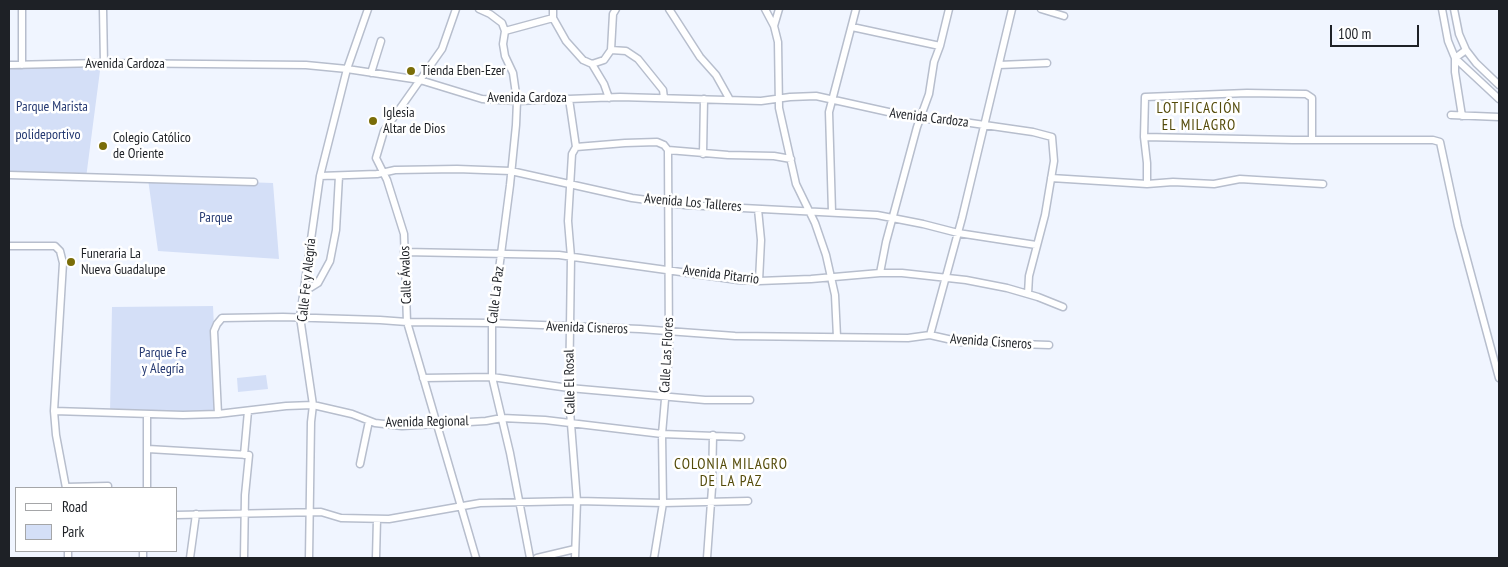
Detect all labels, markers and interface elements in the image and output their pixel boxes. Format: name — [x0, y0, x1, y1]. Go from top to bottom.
scale bar — [1333, 15, 1422, 47]
text: 100 m — [1338, 24, 1371, 43]
street label: Avenida Cardoza — [85, 56, 165, 72]
place label: Tienda Eben-Ezer — [421, 63, 505, 79]
marker: Tienda Eben-Ezer — [405, 65, 417, 77]
street label: Avenida Cardoza — [487, 90, 567, 106]
park label: Parque Marista — [16, 99, 88, 115]
district label: LOTIFICACIÓN EL MILAGRO — [1155, 100, 1243, 135]
place label: Iglesia Altar de Dios — [383, 105, 445, 138]
street label: Avenida Cardoza — [889, 105, 969, 131]
marker: Iglesia Altar de Dios — [367, 115, 379, 127]
park label: polideportivo — [16, 127, 80, 143]
place label: Colegio Católico de Oriente — [113, 130, 191, 162]
marker: Colegio Católico de Oriente — [97, 140, 109, 152]
street label: Avenida Los Talleres — [644, 190, 742, 216]
park label: Parque — [199, 210, 233, 226]
street label: Calle Fe y Alegría — [294, 237, 320, 323]
place label: Funeraria La Nueva Guadalupe — [81, 246, 166, 278]
street label: Calle Ávalos — [397, 246, 415, 304]
marker: Funeraria La Nueva Guadalupe — [65, 256, 77, 268]
street label: Avenida Pitarrio — [682, 262, 760, 288]
street label: Calle La Paz — [484, 265, 508, 325]
street label: Calle Las Flores — [657, 317, 677, 393]
street label: Avenida Cisneros — [546, 318, 628, 338]
street label: Avenida Cisneros — [950, 331, 1032, 353]
park label: Parque Fe y Alegría — [139, 345, 187, 378]
street label: Calle El Rosal — [561, 349, 579, 415]
street label: Avenida Regional — [385, 413, 469, 431]
district label: COLONIA MILAGRO DE LA PAZ — [672, 456, 790, 491]
legend — [15, 487, 178, 552]
text: Road — [62, 497, 88, 516]
text: Park — [62, 522, 84, 541]

